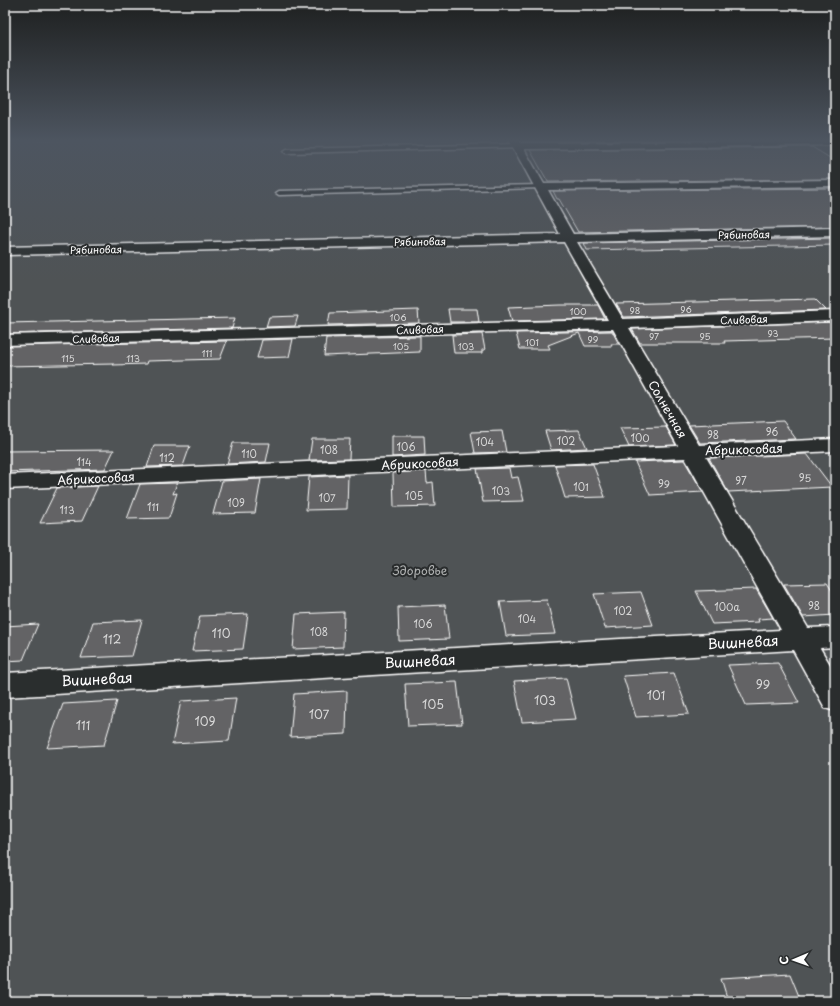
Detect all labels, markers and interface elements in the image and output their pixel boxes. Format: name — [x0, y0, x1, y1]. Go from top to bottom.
street label: Рябиновая — [718, 226, 770, 242]
street label: Рябиновая — [394, 233, 446, 249]
street label: Рябиновая — [70, 241, 122, 257]
house number: 96 — [680, 302, 692, 316]
house number: 98 — [630, 303, 640, 317]
house number: 100 — [569, 304, 587, 318]
house number: 106 — [390, 310, 406, 324]
street label: Сливовая — [720, 311, 768, 327]
street label: Сливовая — [396, 321, 444, 337]
house number: 93 — [768, 326, 779, 340]
house number: 97 — [649, 329, 659, 343]
house number: 95 — [699, 329, 711, 343]
street label: Сливовая — [72, 330, 120, 346]
house number: 99 — [588, 332, 599, 346]
house number: 101 — [525, 335, 539, 349]
house number: 105 — [393, 339, 409, 353]
house number: 103 — [458, 339, 474, 353]
house number: 111 — [202, 346, 212, 360]
house number: 115 — [61, 351, 75, 365]
house number: 113 — [126, 351, 140, 365]
street label: Солнечная — [644, 377, 692, 441]
house number: 96 — [766, 424, 778, 439]
house number: 98 — [707, 427, 719, 442]
house number: 100 — [630, 430, 650, 445]
house number: 102 — [557, 433, 575, 448]
house number: 104 — [476, 434, 495, 449]
house number: 106 — [397, 439, 415, 454]
street label: Абрикосовая — [705, 439, 783, 459]
house number: 108 — [320, 442, 338, 457]
house number: 110 — [241, 446, 257, 461]
house number: 112 — [159, 450, 175, 465]
street label: Абрикосовая — [381, 452, 459, 474]
house number: 114 — [77, 454, 92, 469]
street label: Абрикосовая — [57, 467, 135, 489]
house number: 95 — [799, 470, 811, 485]
house number: 97 — [735, 473, 747, 488]
house number: 99 — [658, 476, 670, 491]
house number: 101 — [573, 479, 589, 494]
house number: 103 — [492, 483, 510, 498]
house number: 105 — [405, 488, 423, 503]
house number: 107 — [318, 490, 336, 505]
house number: 109 — [227, 495, 245, 510]
house number: 111 — [147, 499, 159, 514]
house number: 113 — [59, 502, 75, 517]
park label: Здоровье — [392, 561, 448, 579]
house number: 98 — [808, 598, 820, 613]
house number: 100а — [714, 599, 740, 614]
house number: 102 — [614, 603, 632, 618]
house number: 104 — [518, 611, 537, 626]
house number: 106 — [414, 616, 432, 631]
house number: 110 — [212, 624, 231, 642]
house number: 108 — [310, 624, 328, 639]
house number: 112 — [103, 630, 121, 648]
street label: Вишневая — [707, 630, 779, 654]
street label: Вишневая — [384, 649, 456, 673]
street label: Вишневая — [61, 667, 133, 691]
house number: 99 — [756, 675, 770, 693]
house number: 101 — [647, 686, 665, 704]
house number: 103 — [534, 691, 556, 709]
house number: 105 — [422, 695, 444, 713]
house number: 107 — [309, 705, 330, 723]
house number: 109 — [194, 712, 216, 730]
house number: 111 — [76, 716, 90, 734]
north arrow — [774, 940, 814, 980]
text: С — [775, 956, 792, 965]

